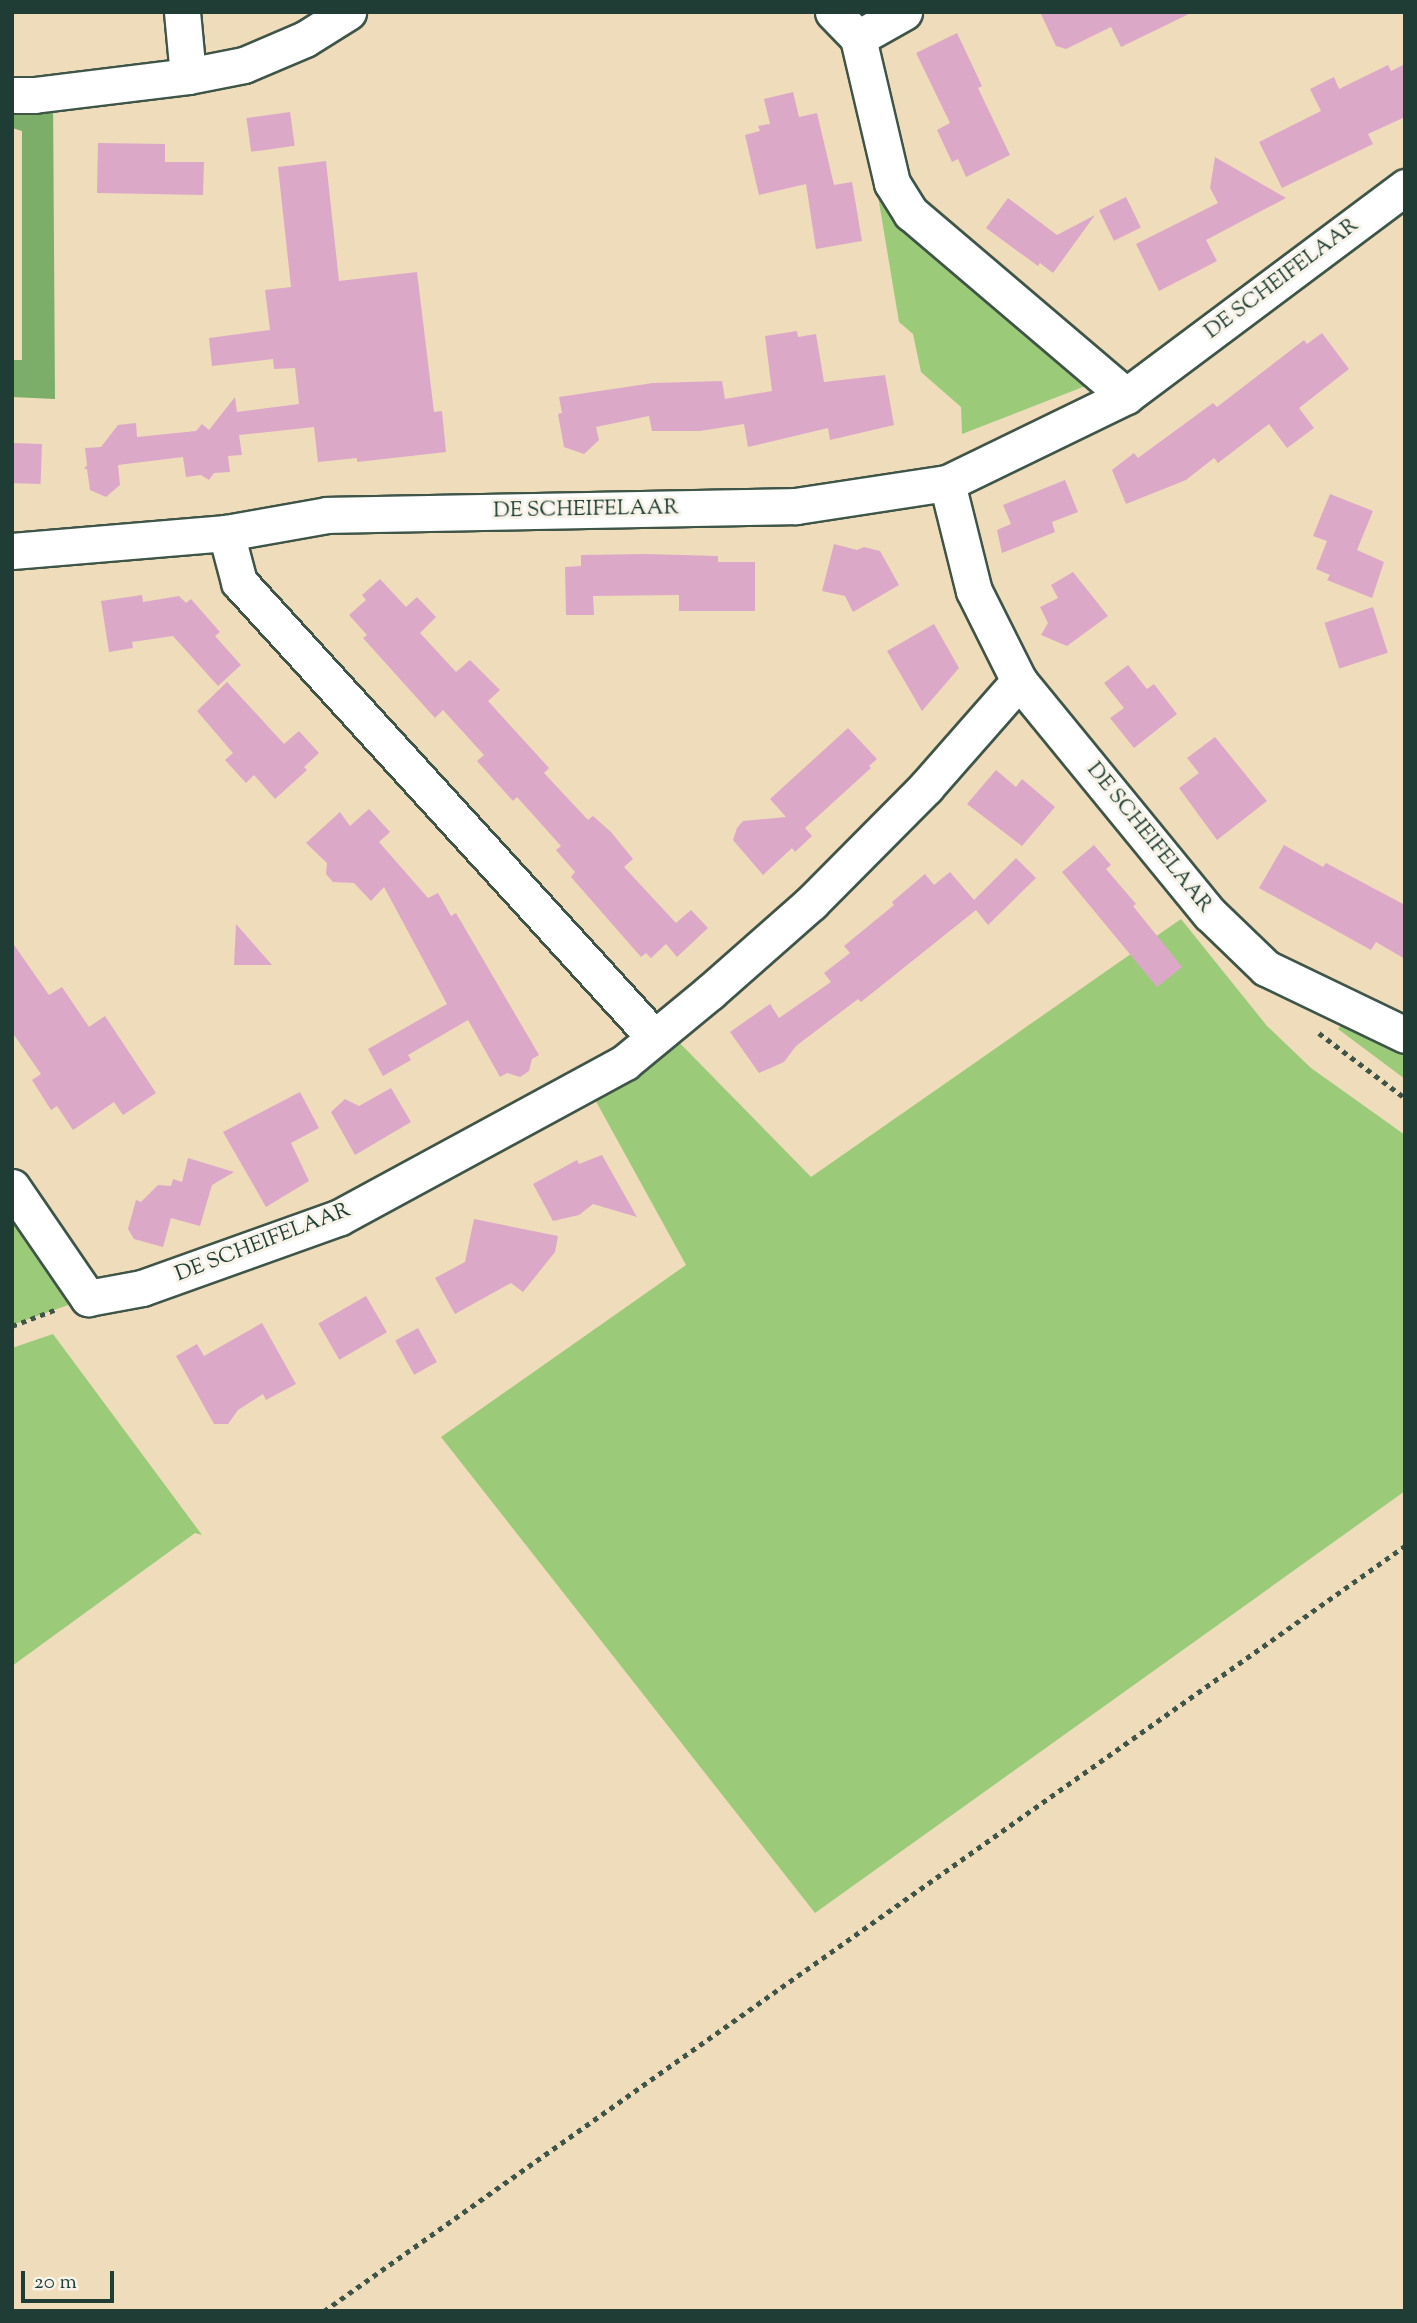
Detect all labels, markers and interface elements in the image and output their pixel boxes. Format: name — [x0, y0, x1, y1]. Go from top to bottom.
street label: DE SCHEIFELAAR — [1200, 213, 1364, 345]
street label: DE SCHEIFELAAR — [493, 496, 679, 524]
street label: DE SCHEIFELAAR — [1081, 758, 1217, 918]
street label: DE SCHEIFELAAR — [172, 1198, 354, 1288]
scale bar — [24, 2256, 117, 2300]
text: 20 m — [34, 2268, 77, 2298]

